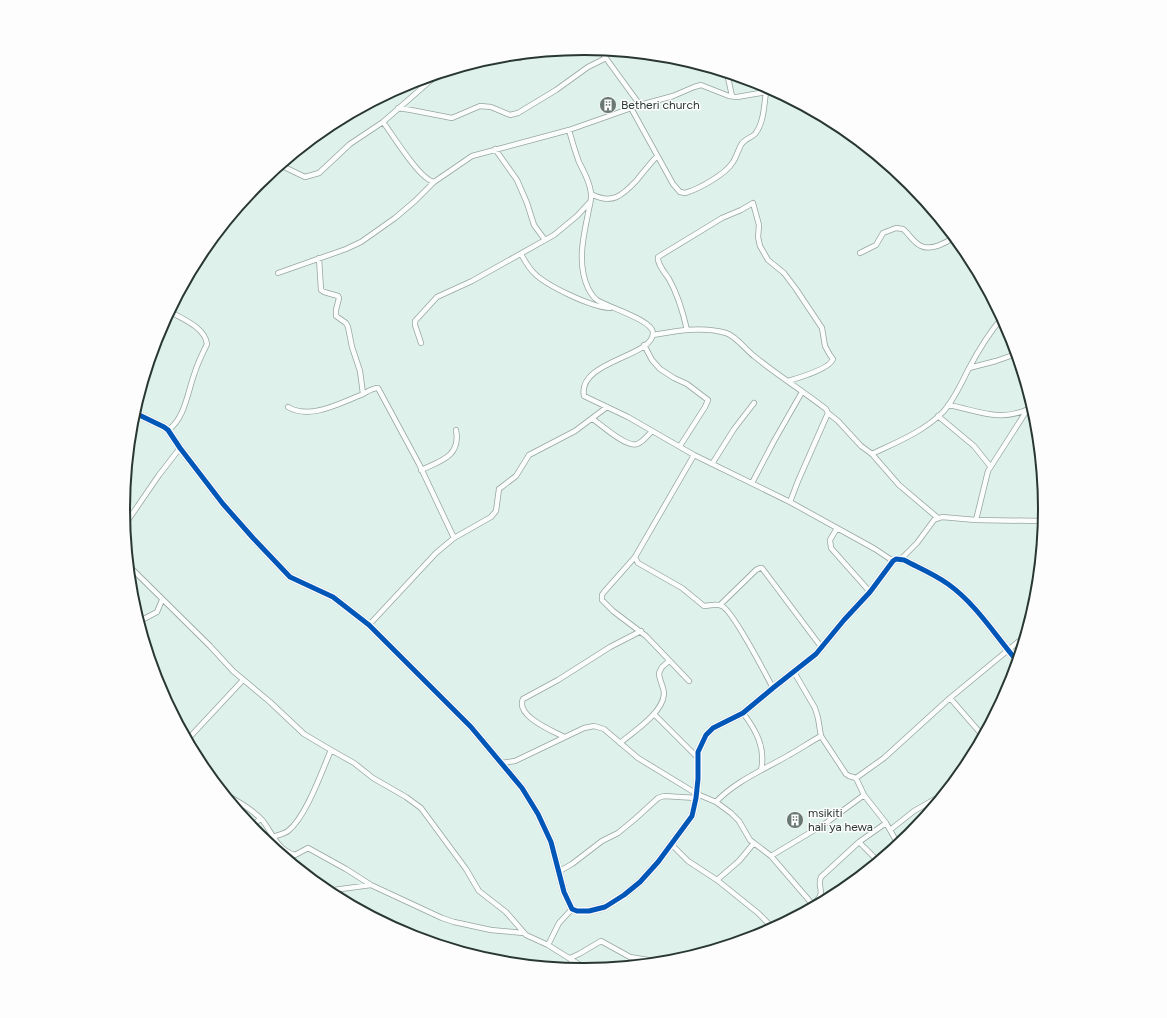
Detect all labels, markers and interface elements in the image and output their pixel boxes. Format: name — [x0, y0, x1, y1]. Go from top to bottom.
building icon: Betheri church — [598, 95, 618, 115]
place label: Betheri church — [621, 98, 700, 112]
place label: msikiti hali ya hewa — [808, 806, 873, 834]
building icon: msikiti hali ya hewa — [785, 810, 805, 830]

